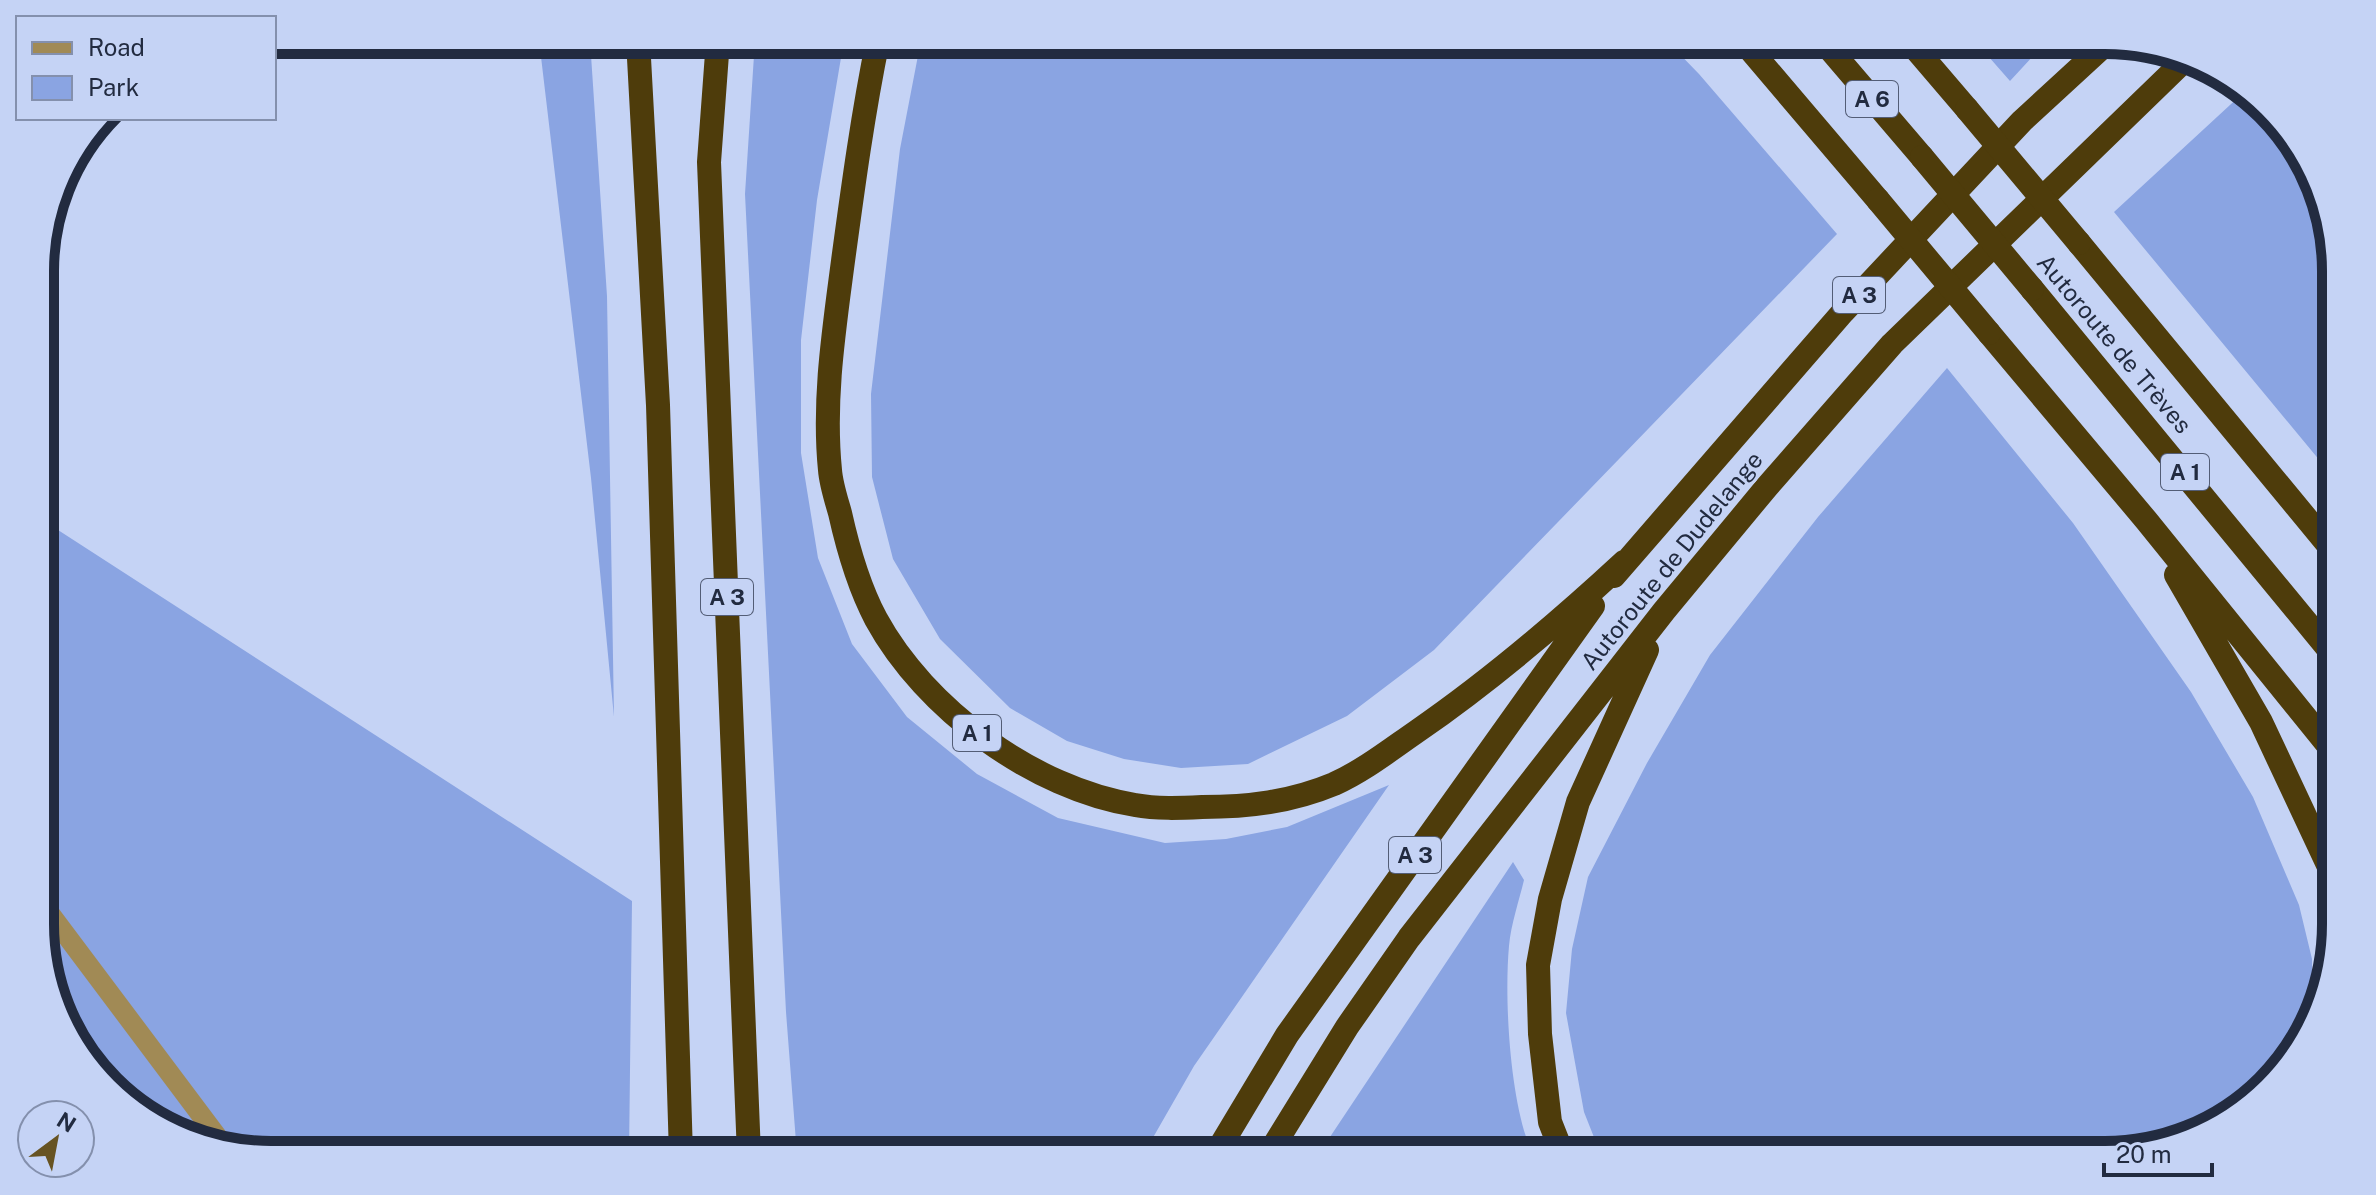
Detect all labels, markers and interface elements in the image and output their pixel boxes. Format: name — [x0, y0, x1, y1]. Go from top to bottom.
legend — [16, 16, 276, 120]
text: Road — [88, 33, 145, 61]
text: Park — [88, 73, 139, 101]
road number: A 6 — [1846, 81, 1898, 117]
street label: Autoroute de Trèves — [2032, 248, 2198, 439]
road number: A 3 — [1833, 277, 1885, 313]
street label: Autoroute de Dudelange — [1575, 446, 1768, 675]
road number: A 1 — [2161, 454, 2209, 490]
road number: A 3 — [701, 579, 753, 615]
road number: A 1 — [953, 715, 1001, 751]
road number: A 3 — [1389, 837, 1441, 873]
north arrow — [16, 1099, 96, 1179]
text: N — [52, 1106, 81, 1138]
scale bar — [2104, 1127, 2212, 1177]
text: 20 m — [2116, 1140, 2172, 1168]

